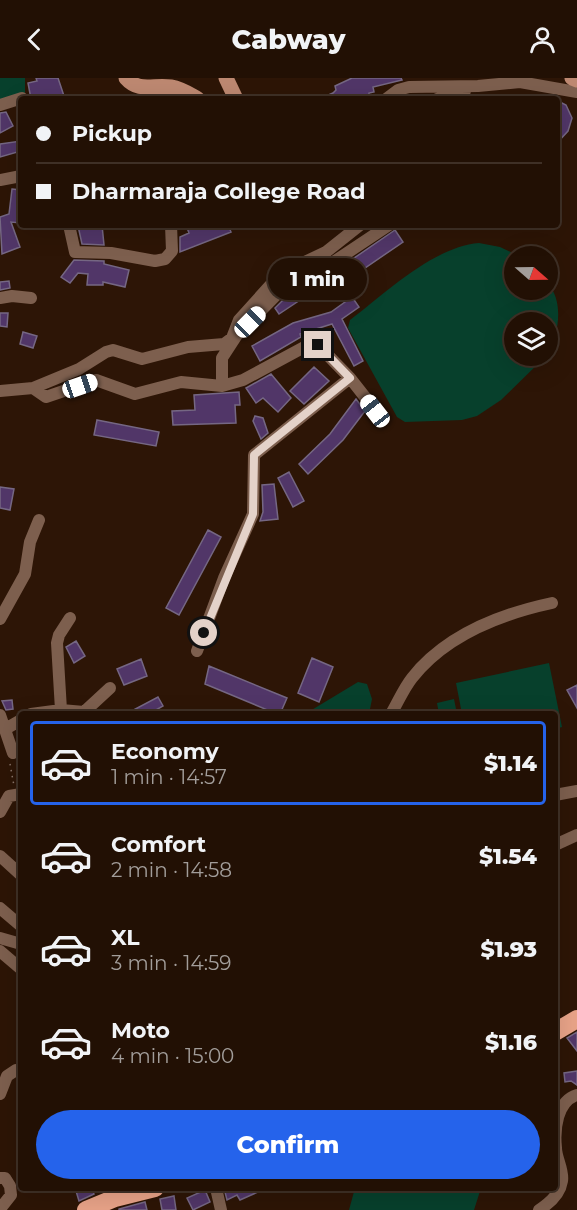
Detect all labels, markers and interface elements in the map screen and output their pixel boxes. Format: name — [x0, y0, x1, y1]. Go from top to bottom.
icon: back — [18, 23, 51, 56]
text: Cabway — [232, 23, 345, 56]
icon: person — [526, 23, 559, 56]
text: Pickup — [72, 120, 152, 147]
text: Dharmaraja College Road — [72, 178, 366, 205]
north arrow — [504, 246, 558, 300]
map controls — [504, 246, 558, 366]
callout: 1 min — [268, 258, 368, 300]
text: 1 min — [290, 267, 345, 291]
car — [231, 303, 269, 341]
button: layers — [504, 312, 558, 366]
route end — [304, 331, 331, 358]
car — [60, 372, 100, 400]
car — [357, 391, 393, 431]
route start — [190, 619, 217, 646]
icon: car — [39, 736, 93, 790]
text: Economy — [111, 738, 219, 765]
text: $1.14 — [484, 750, 537, 777]
text: 1 min · 14:57 — [111, 765, 227, 789]
icon: car — [39, 829, 93, 883]
text: Comfort — [111, 831, 206, 858]
text: $1.54 — [479, 843, 537, 870]
text: 2 min · 14:58 — [111, 858, 232, 882]
icon: car — [39, 922, 93, 976]
text: XL — [111, 924, 140, 951]
text: $1.93 — [481, 936, 537, 963]
text: 3 min · 14:59 — [111, 951, 231, 975]
icon: car — [39, 1015, 93, 1069]
text: Moto — [111, 1017, 170, 1044]
text: $1.16 — [485, 1029, 537, 1056]
text: 4 min · 15:00 — [111, 1044, 234, 1068]
button: Confirm — [36, 1110, 540, 1179]

